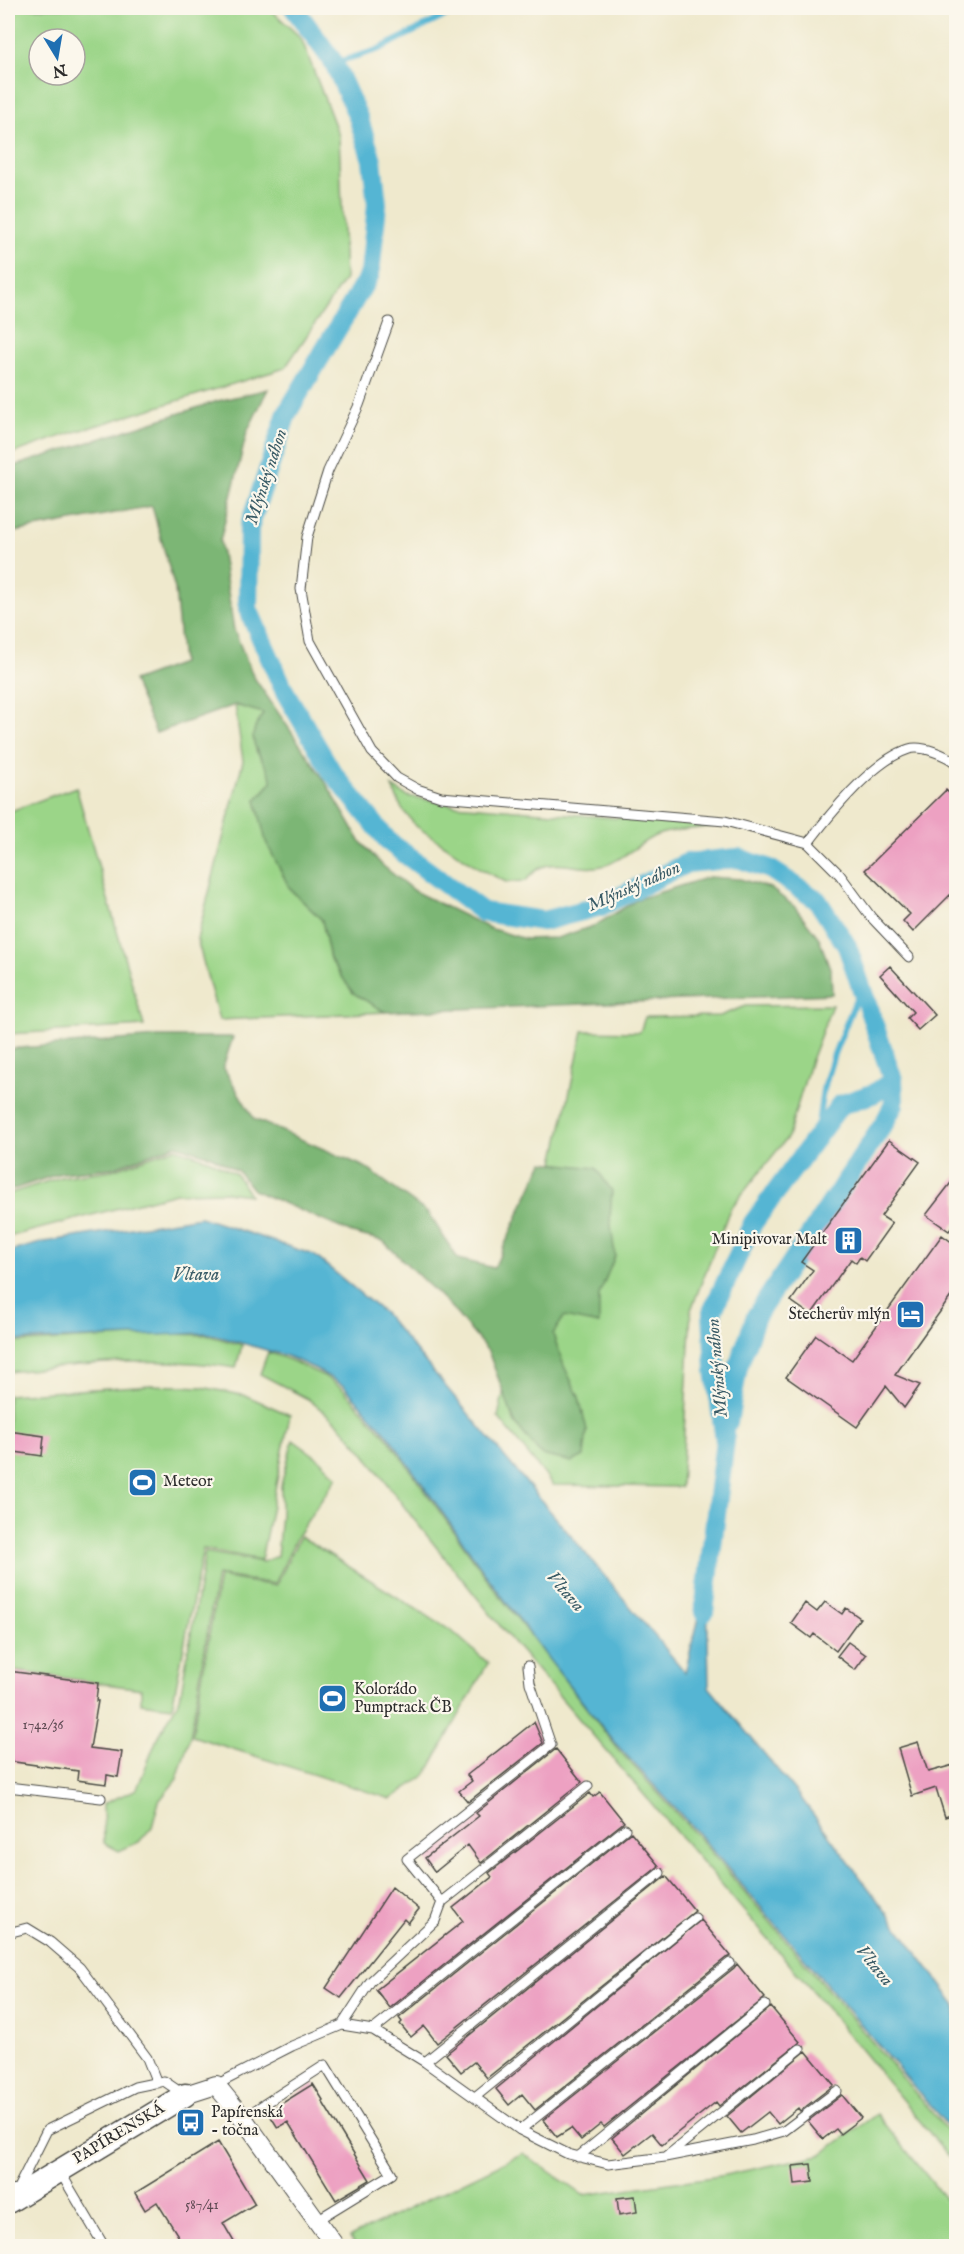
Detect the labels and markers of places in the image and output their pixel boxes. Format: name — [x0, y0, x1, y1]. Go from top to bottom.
building icon: Minipivovar Malt — [832, 1224, 864, 1256]
place label: Minipivovar Malt — [712, 1230, 828, 1250]
hotel icon: Stecherův mlýn — [895, 1299, 927, 1331]
place label: Stecherův mlýn — [789, 1305, 890, 1325]
sports icon: Meteor — [126, 1466, 158, 1498]
place label: Meteor — [163, 1472, 213, 1492]
place label: Kolorádo Pumptrack ČB — [354, 1680, 452, 1718]
sports icon: Kolorádo Pumptrack ČB — [317, 1683, 349, 1715]
place label: Papírenská - točna — [211, 2103, 283, 2141]
bus stop icon: Papírenská - točna — [174, 2106, 206, 2138]

